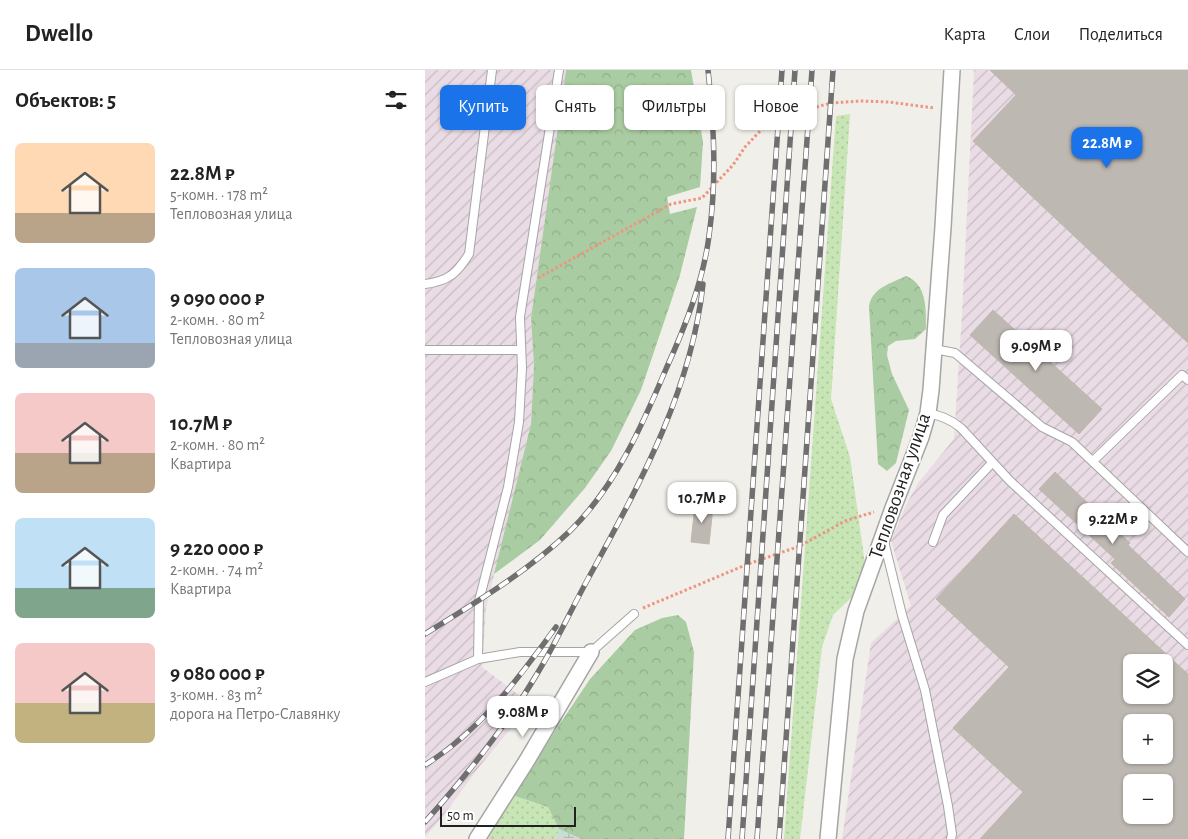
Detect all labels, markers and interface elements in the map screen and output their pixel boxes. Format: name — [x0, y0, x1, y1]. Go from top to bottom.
text: Dwello — [25, 22, 93, 46]
text: Карта — [944, 26, 986, 44]
text: Слои — [1014, 26, 1050, 44]
text: Поделиться — [1078, 26, 1163, 44]
chip: Купить — [440, 85, 526, 130]
chip: Снять — [536, 85, 614, 130]
chip: Фильтры — [624, 85, 725, 130]
chip: Новое — [735, 85, 817, 130]
icon: filters — [382, 86, 410, 114]
text: Объектов: 5 — [15, 90, 116, 111]
pin: 22.8M ₽ — [1061, 126, 1153, 169]
text: 22.8M ₽ — [1082, 135, 1132, 151]
icon: home — [55, 163, 115, 223]
text: 22.8M ₽ — [170, 163, 235, 184]
text: 5-комн. · 178 m² — [170, 187, 268, 203]
text: Тепловозная улица — [170, 206, 293, 222]
icon: home — [55, 288, 115, 348]
text: 9 090 000 ₽ — [170, 288, 264, 309]
text: 2-комн. · 80 m² — [170, 312, 265, 328]
pin: 9.09M ₽ — [990, 330, 1082, 372]
text: Тепловозная улица — [170, 331, 293, 347]
text: 9.09M ₽ — [1011, 338, 1061, 354]
street label: Тепловозная улица — [866, 410, 934, 562]
icon: home — [55, 413, 115, 473]
text: 10.7M ₽ — [170, 413, 232, 434]
text: 2-комн. · 80 m² — [170, 437, 265, 453]
text: Квартира — [170, 456, 232, 472]
pin: 10.7M ₽ — [656, 482, 748, 524]
text: 10.7M ₽ — [678, 490, 726, 506]
pin: 9.22M ₽ — [1067, 502, 1159, 545]
text: 9.22M ₽ — [1088, 511, 1138, 527]
icon: home — [55, 538, 115, 598]
text: 9 220 000 ₽ — [170, 538, 263, 559]
text: 2-комн. · 74 m² — [170, 562, 263, 578]
text: Квартира — [170, 581, 232, 597]
map controls — [1123, 654, 1173, 824]
button: layers — [1123, 654, 1173, 704]
icon: home — [55, 663, 115, 723]
text: 9 080 000 ₽ — [170, 663, 265, 684]
text: 3-комн. · 83 m² — [170, 687, 262, 703]
pin: 9.08M ₽ — [477, 696, 569, 738]
text: 9.08M ₽ — [498, 704, 548, 720]
text: дорога на Петро-Славянку — [170, 706, 340, 722]
button: + — [1123, 714, 1173, 764]
button: − — [1123, 774, 1173, 824]
scale bar — [440, 804, 576, 827]
text: 50 m — [447, 809, 474, 823]

